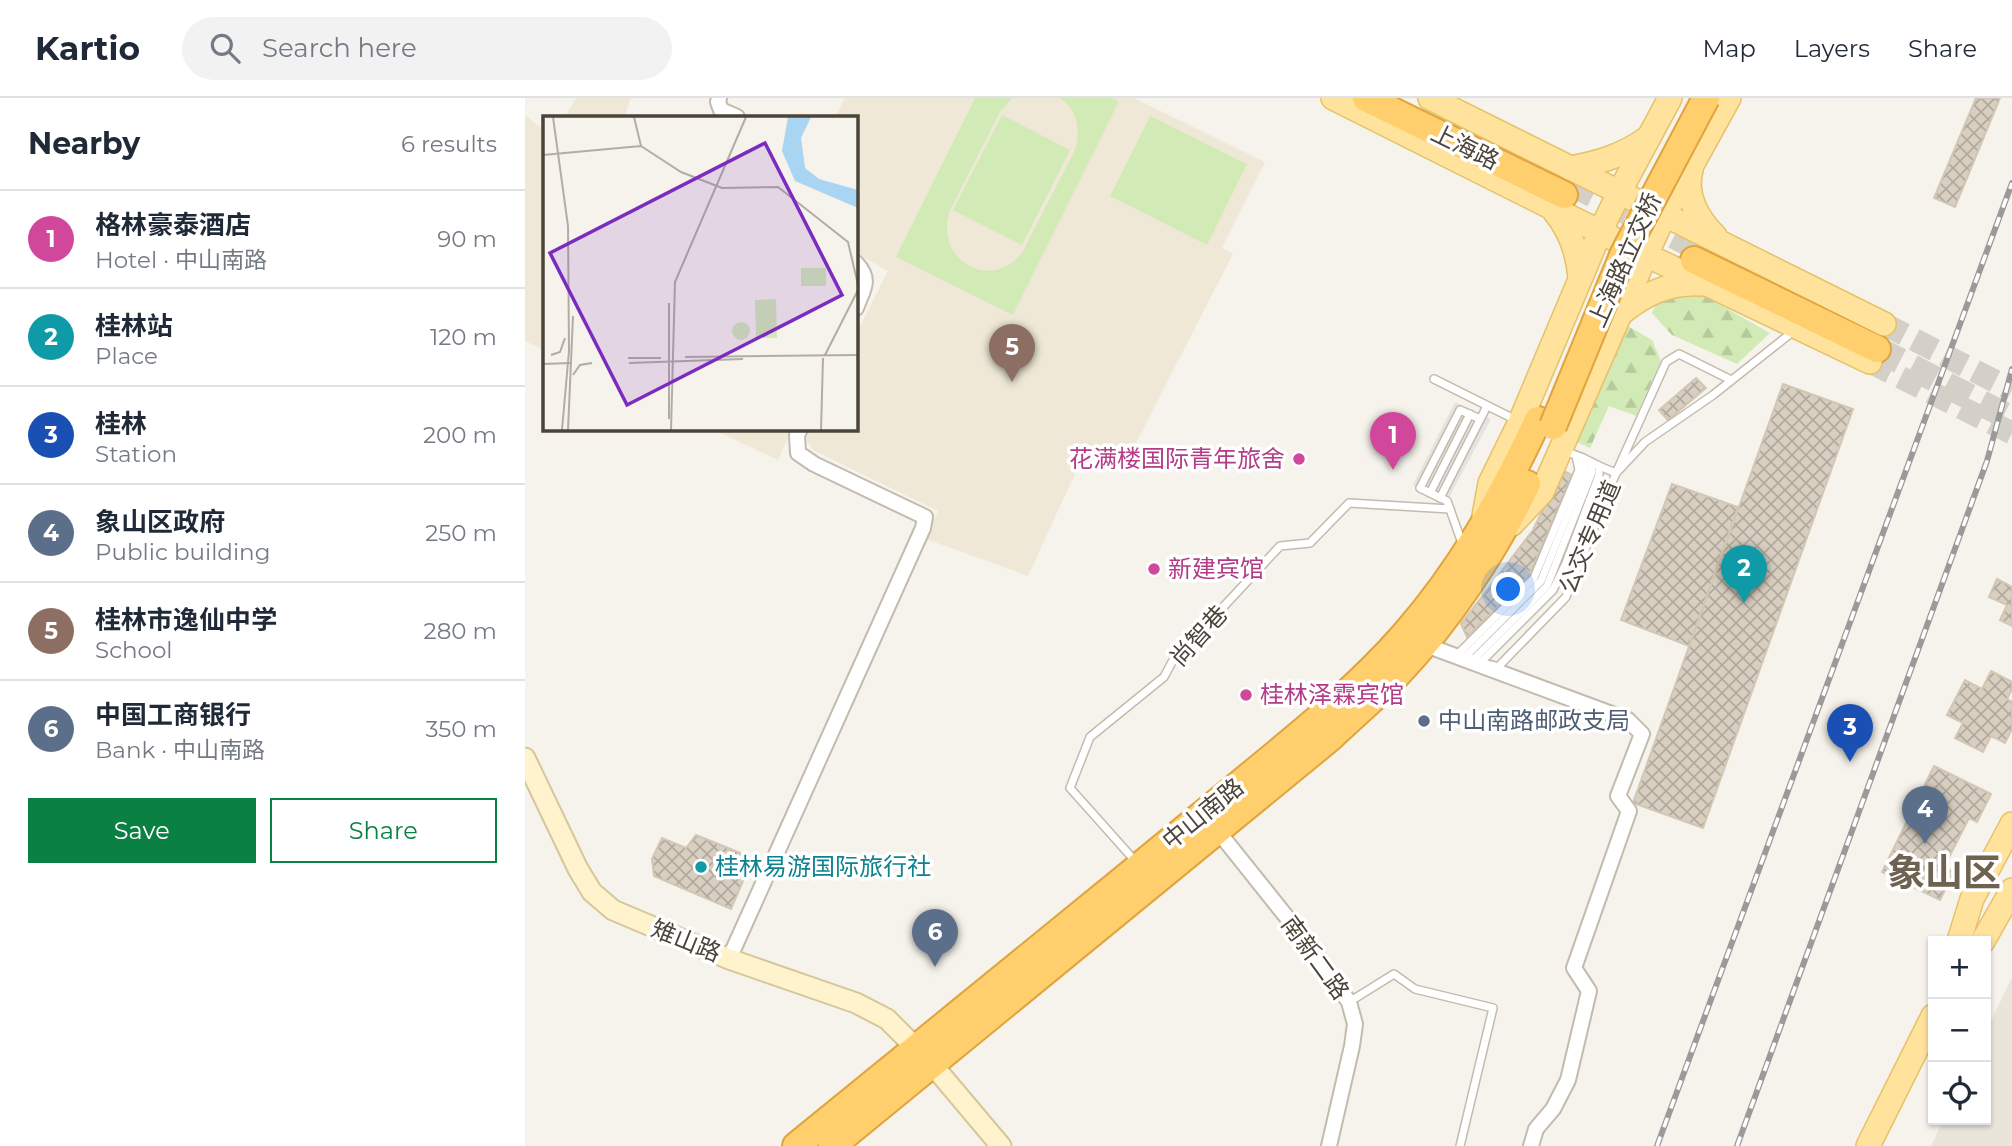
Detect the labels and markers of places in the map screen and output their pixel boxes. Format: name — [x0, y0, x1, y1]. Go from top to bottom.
pin: 5 — [989, 324, 1035, 382]
pin: 1 — [1370, 412, 1416, 470]
place label: 花满楼国际青年旅舍 — [1069, 444, 1285, 473]
marker: 花满楼国际青年旅舍 — [1291, 451, 1307, 467]
pin: 2 — [1721, 545, 1767, 603]
place label: 新建宾馆 — [1168, 554, 1264, 583]
marker: 新建宾馆 — [1146, 561, 1162, 577]
place label: 桂林泽霖宾馆 — [1260, 680, 1404, 709]
marker: 桂林泽霖宾馆 — [1238, 687, 1254, 703]
pin: 3 — [1827, 704, 1873, 762]
place label: 中山南路邮政支局 — [1438, 706, 1630, 735]
marker: 中山南路邮政支局 — [1416, 713, 1432, 729]
pin: 4 — [1902, 786, 1948, 844]
place label: 桂林易游国际旅行社 — [715, 852, 931, 881]
marker: 桂林易游国际旅行社 — [693, 859, 709, 875]
pin: 6 — [912, 909, 958, 967]

